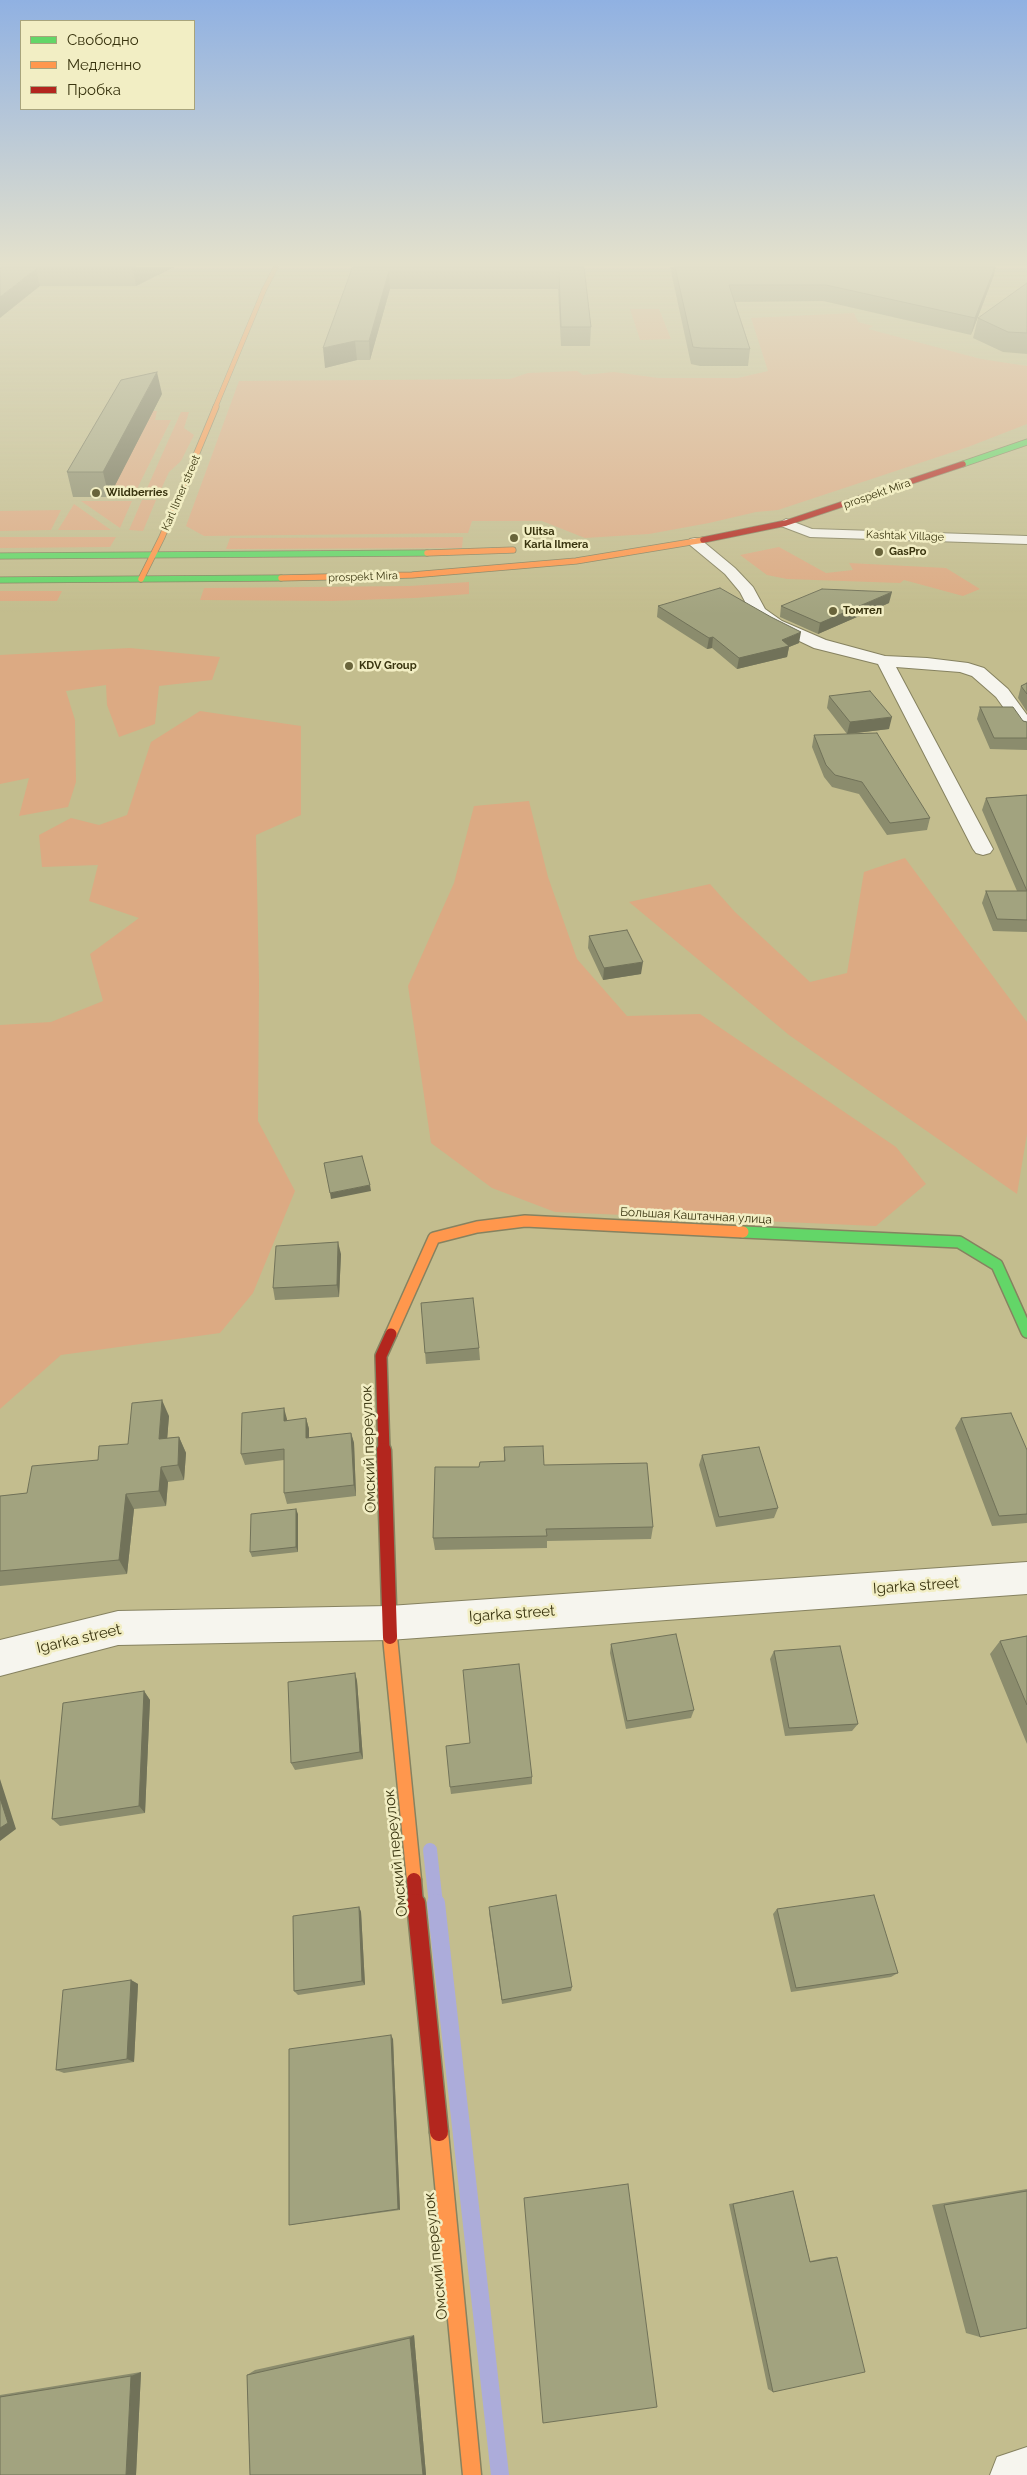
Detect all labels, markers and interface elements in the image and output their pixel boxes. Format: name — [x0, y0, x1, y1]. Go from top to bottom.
legend — [20, 20, 195, 110]
text: Свободно — [67, 31, 139, 49]
text: Медленно — [67, 56, 141, 74]
text: Пробка — [67, 81, 121, 99]
street label: Karl Ilmer street — [159, 453, 203, 533]
street label: prospekt Mira — [842, 476, 912, 512]
place label: Wildberries — [106, 486, 168, 500]
marker: Wildberries — [90, 487, 102, 499]
place label: Ulitsa Karla Ilmera — [524, 525, 588, 551]
street label: Kashtak Village — [866, 528, 944, 544]
marker: Ulitsa Karla Ilmera — [508, 532, 520, 544]
place label: GasPro — [889, 545, 926, 559]
marker: GasPro — [873, 546, 885, 558]
street label: prospekt Mira — [328, 569, 398, 585]
place label: Томтел — [843, 604, 882, 618]
marker: Томтел — [827, 605, 839, 617]
place label: KDV Group — [359, 659, 417, 673]
marker: KDV Group — [343, 660, 355, 672]
street label: Большая Каштачная улица — [620, 1205, 772, 1227]
street label: Омский переулок — [358, 1385, 380, 1513]
street label: Igarka street — [872, 1574, 960, 1598]
street label: Igarka street — [468, 1602, 556, 1626]
street label: Igarka street — [35, 1621, 123, 1657]
street label: Омский переулок — [380, 1788, 412, 1918]
street label: Омский переулок — [420, 2191, 452, 2321]

